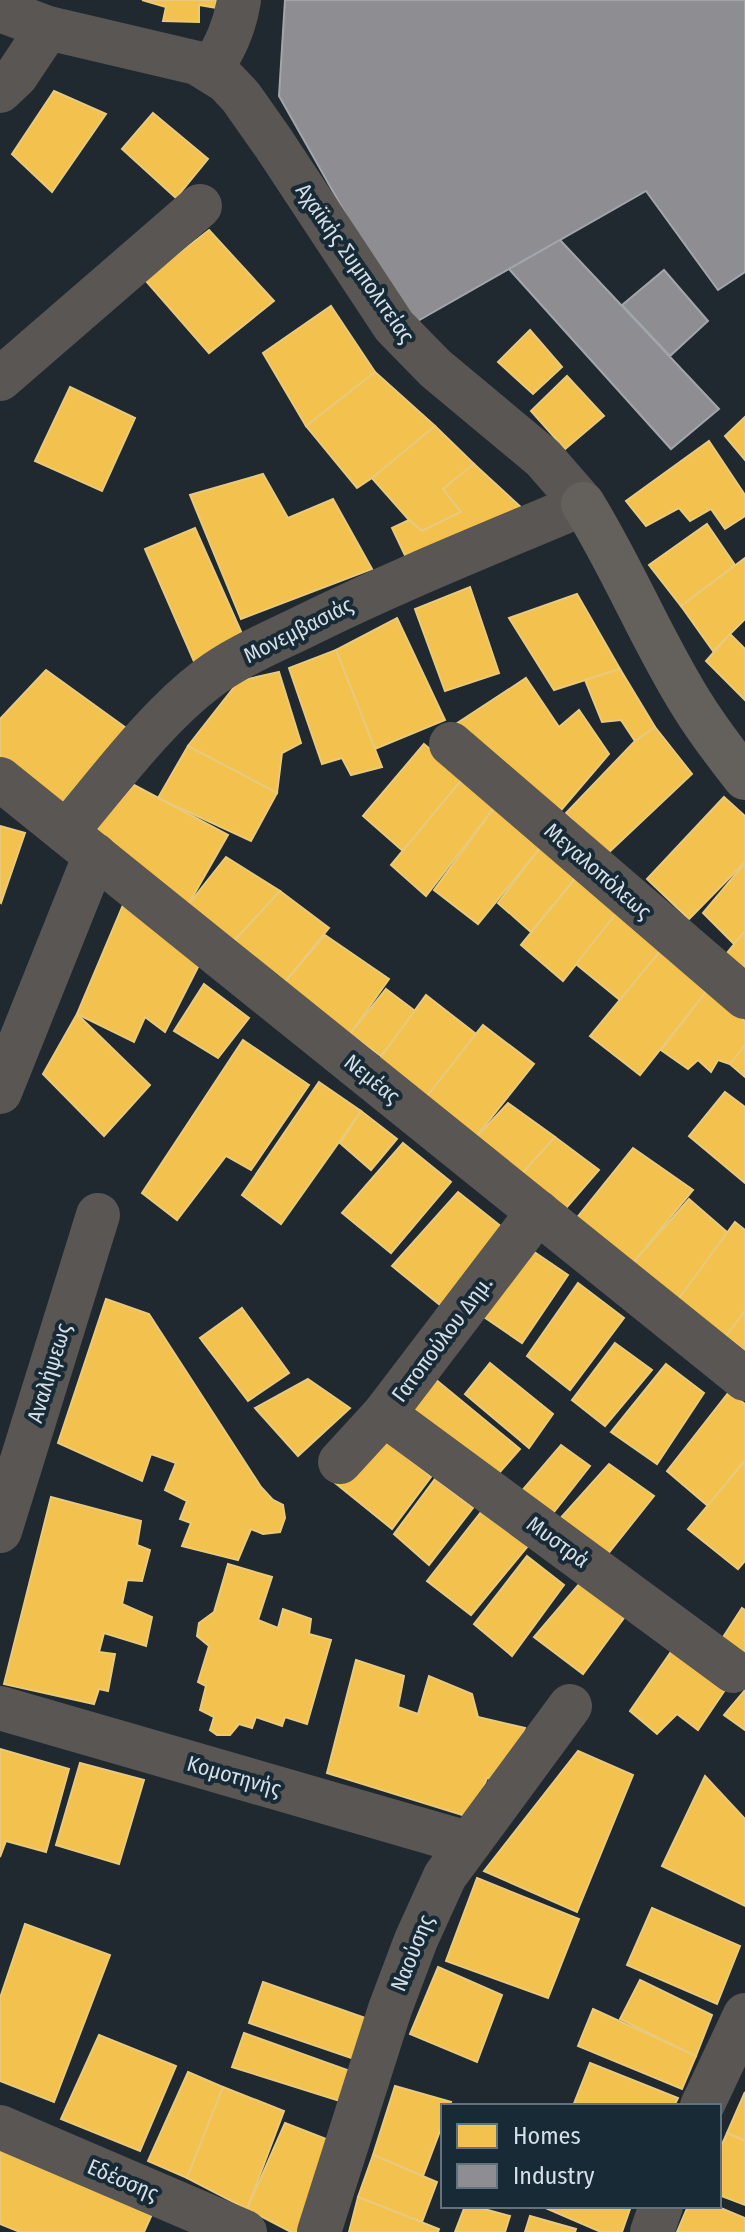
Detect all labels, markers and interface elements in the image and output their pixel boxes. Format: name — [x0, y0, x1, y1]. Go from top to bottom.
street label: Αχαϊκής Συμπολιτείας — [290, 178, 420, 348]
street label: Μονεμβασιάς — [239, 591, 357, 669]
street label: Μεγαλοπόλεως — [539, 817, 657, 925]
street label: Νεμέας — [339, 1048, 405, 1110]
street label: Γατοπούλου Δημ. — [386, 1271, 498, 1407]
street label: Αναλήψεως — [21, 1320, 77, 1426]
street label: Μυστρά — [521, 1510, 595, 1574]
street label: Κομοτηνής — [184, 1750, 284, 1802]
street label: Ναούσης — [384, 1911, 440, 1995]
legend — [441, 2104, 721, 2208]
text: Homes — [513, 2122, 581, 2150]
street label: Εδέσσης — [83, 2153, 163, 2207]
text: Industry — [513, 2162, 595, 2190]

